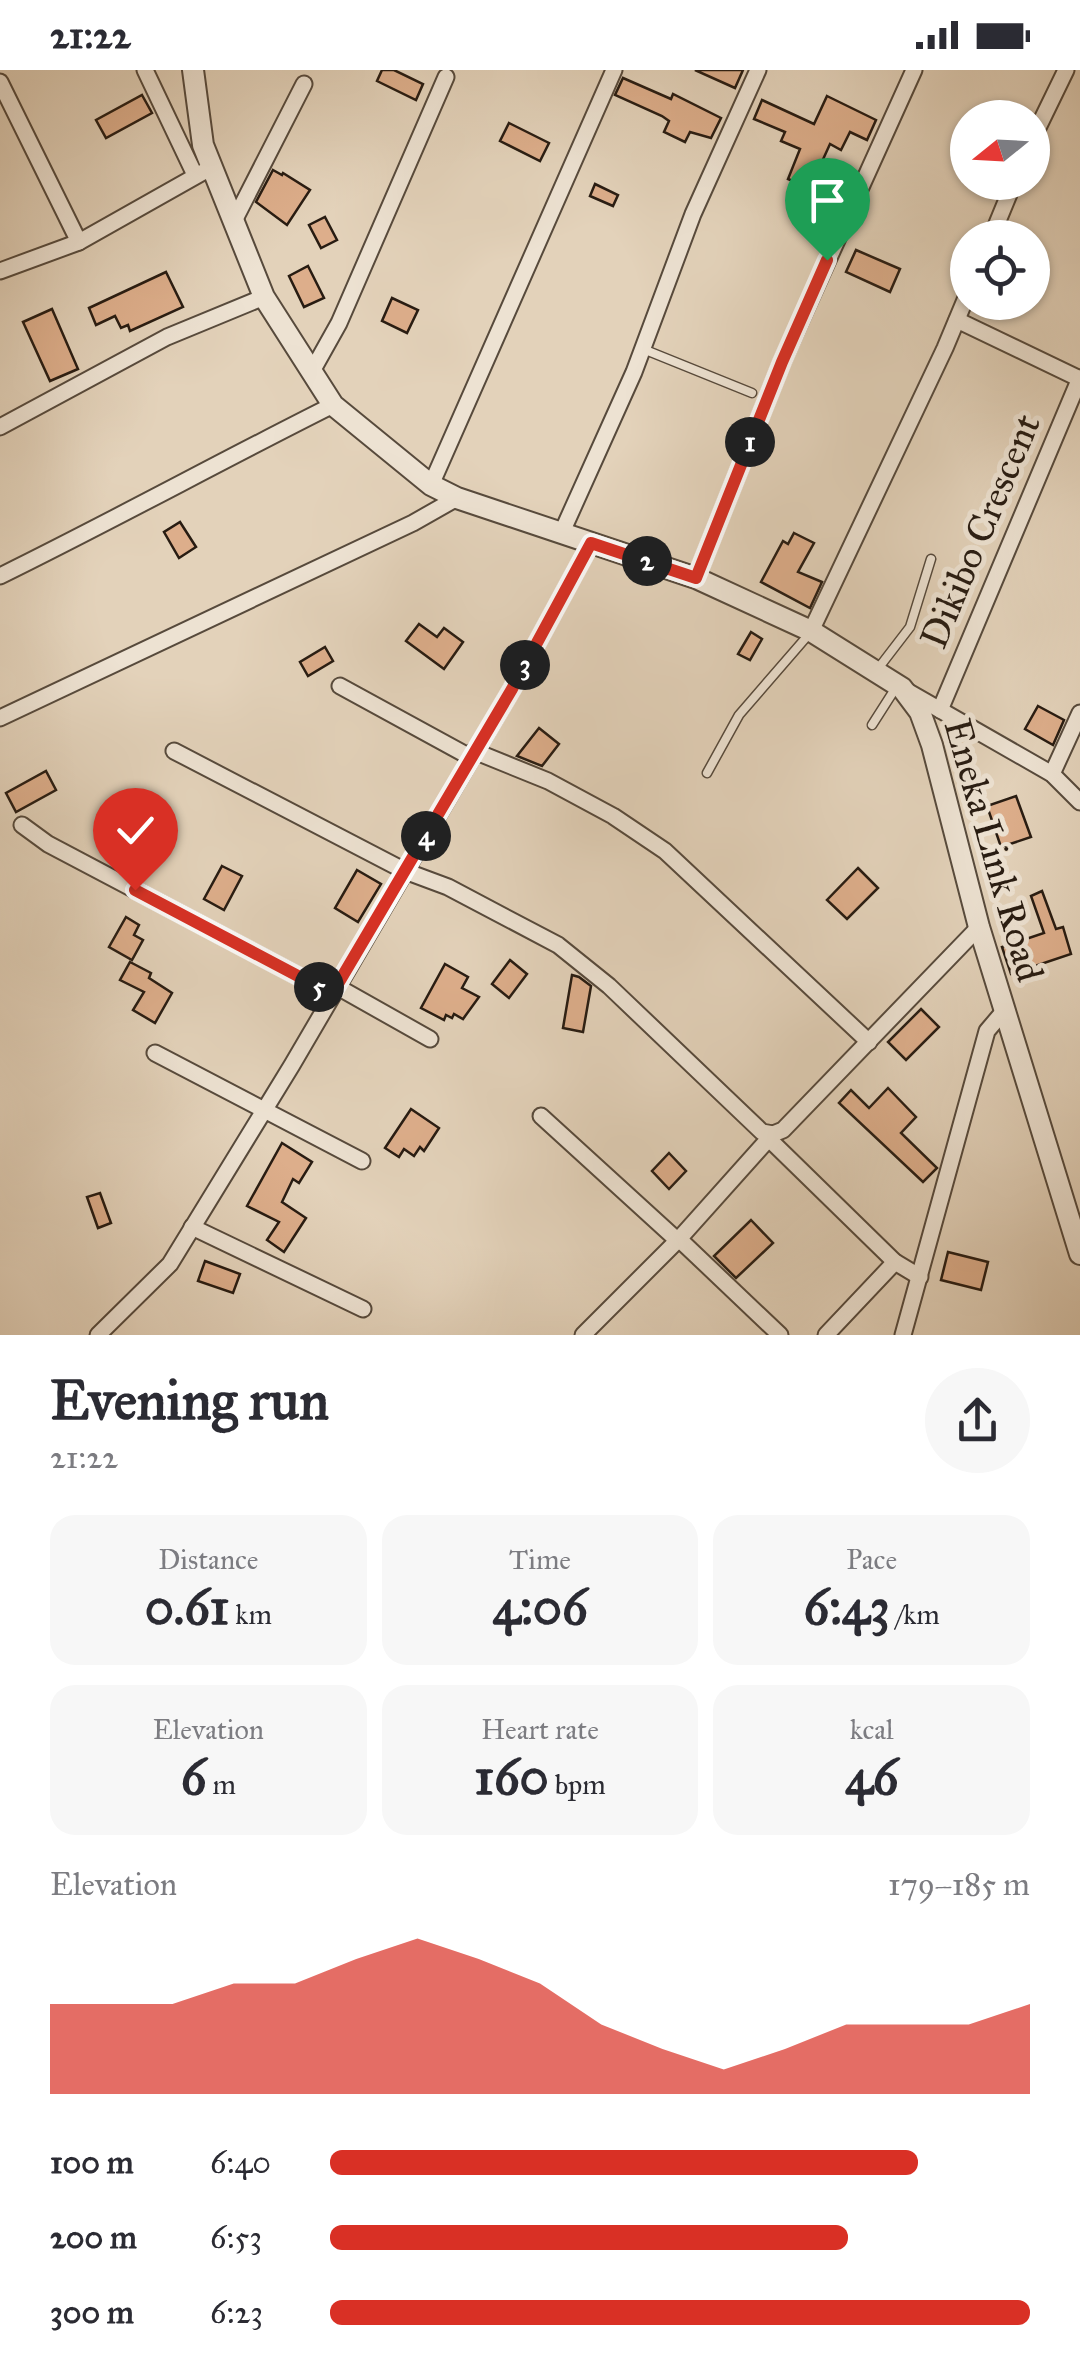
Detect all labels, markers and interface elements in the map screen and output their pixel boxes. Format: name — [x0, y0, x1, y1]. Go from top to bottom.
text: 21:22 — [50, 12, 131, 58]
north arrow — [950, 100, 1050, 200]
map controls — [950, 100, 1050, 320]
pin — [785, 158, 870, 261]
icon: arrive — [800, 173, 855, 228]
button: locate — [950, 220, 1050, 320]
street label: Dikibo Crescent — [910, 407, 1050, 655]
pin: 1 — [725, 417, 775, 467]
text: 1 — [744, 424, 756, 459]
pin: 2 — [622, 536, 672, 586]
text: 2 — [640, 543, 654, 578]
pin: 3 — [500, 640, 550, 690]
text: 3 — [519, 647, 531, 682]
street label: Eneka Link Road — [935, 713, 1053, 987]
pin — [93, 788, 178, 891]
icon: check — [108, 803, 163, 858]
pin: 4 — [401, 811, 451, 861]
text: 4 — [418, 818, 434, 853]
pin: 5 — [294, 962, 344, 1012]
text: 5 — [312, 969, 326, 1004]
text: Evening run — [50, 1367, 329, 1434]
button: share — [925, 1368, 1030, 1473]
text: 21:22 — [50, 1438, 118, 1477]
text: Distance — [158, 1542, 259, 1577]
text: Time — [509, 1542, 571, 1577]
text: Pace — [846, 1542, 897, 1577]
text: 0.61 — [145, 1577, 229, 1638]
text: 4:06 — [492, 1577, 588, 1638]
text: 6:43 — [804, 1577, 890, 1638]
text: km — [229, 1597, 272, 1632]
text: /km — [890, 1597, 940, 1632]
text: Elevation — [153, 1712, 264, 1747]
text: Heart rate — [481, 1712, 599, 1747]
text: kcal — [850, 1712, 894, 1747]
text: 6 — [181, 1747, 206, 1808]
text: 160 — [474, 1747, 549, 1808]
text: 46 — [845, 1747, 898, 1808]
text: m — [206, 1767, 236, 1802]
text: bpm — [549, 1767, 606, 1802]
text: Elevation — [50, 1865, 177, 1904]
text: 179–185 m — [888, 1865, 1030, 1904]
text: 100 m — [50, 2143, 134, 2182]
text: 6:40 — [210, 2143, 271, 2182]
text: 200 m — [50, 2218, 137, 2257]
text: 6:53 — [210, 2218, 262, 2257]
text: 300 m — [50, 2293, 134, 2332]
text: 6:23 — [210, 2293, 263, 2332]

